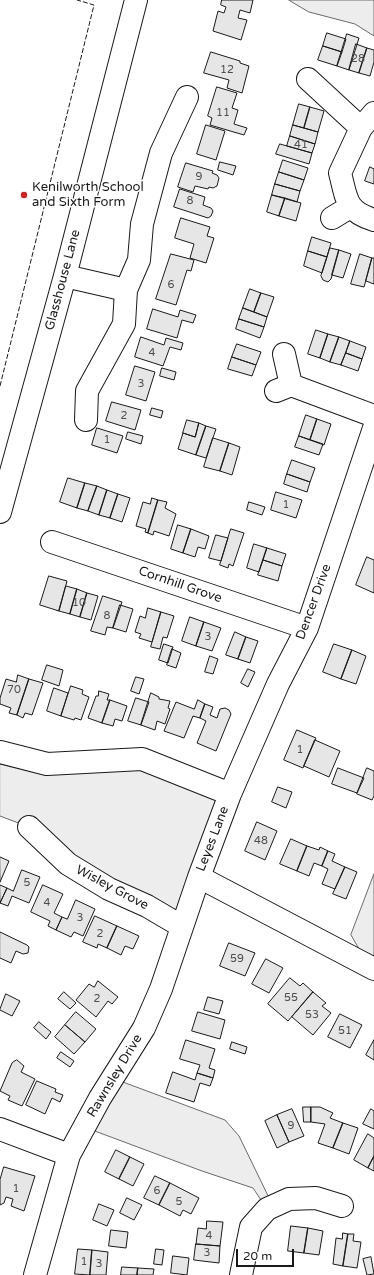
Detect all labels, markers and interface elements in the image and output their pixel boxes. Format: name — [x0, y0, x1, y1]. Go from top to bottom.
house number: 28 — [351, 52, 365, 66]
house number: 12 — [220, 63, 234, 77]
house number: 11 — [216, 106, 230, 120]
house number: 41 — [294, 138, 308, 152]
house number: 9 — [196, 170, 202, 184]
place label: Kenilworth School and Sixth Form — [32, 180, 144, 211]
marker: Kenilworth School and Sixth Form — [19, 190, 29, 200]
house number: 8 — [187, 194, 193, 208]
street label: Glasshouse Lane — [42, 228, 84, 332]
house number: 6 — [168, 278, 174, 292]
house number: 4 — [149, 346, 155, 360]
house number: 3 — [138, 377, 144, 391]
house number: 2 — [121, 409, 127, 423]
house number: 1 — [104, 433, 110, 447]
house number: 1 — [283, 498, 289, 512]
street label: Dencer Drive — [293, 562, 335, 642]
street label: Cornhill Grove — [136, 563, 224, 607]
house number: 10 — [72, 596, 86, 610]
house number: 8 — [104, 609, 110, 623]
house number: 3 — [205, 630, 211, 644]
house number: 70 — [7, 683, 21, 697]
house number: 1 — [297, 743, 303, 757]
street label: Leyes Lane — [193, 804, 233, 874]
house number: 48 — [254, 834, 268, 848]
street label: Wisley Grove — [73, 862, 151, 914]
house number: 5 — [24, 876, 30, 890]
house number: 4 — [44, 896, 50, 910]
house number: 3 — [77, 911, 83, 925]
house number: 2 — [97, 927, 103, 941]
house number: 59 — [230, 952, 244, 966]
house number: 55 — [284, 991, 298, 1005]
house number: 2 — [94, 992, 100, 1006]
house number: 53 — [305, 1008, 319, 1022]
house number: 51 — [338, 1024, 352, 1038]
street label: Rawnsley Drive — [84, 1032, 146, 1120]
house number: 9 — [288, 1119, 294, 1133]
house number: 1 — [13, 1182, 19, 1196]
house number: 6 — [154, 1184, 160, 1198]
house number: 5 — [176, 1195, 182, 1209]
house number: 4 — [206, 1229, 212, 1243]
scale bar — [238, 1241, 296, 1267]
house number: 3 — [204, 1246, 210, 1260]
text: 20 m — [243, 1249, 272, 1263]
house number: 1 — [81, 1255, 87, 1269]
house number: 3 — [96, 1257, 102, 1271]

